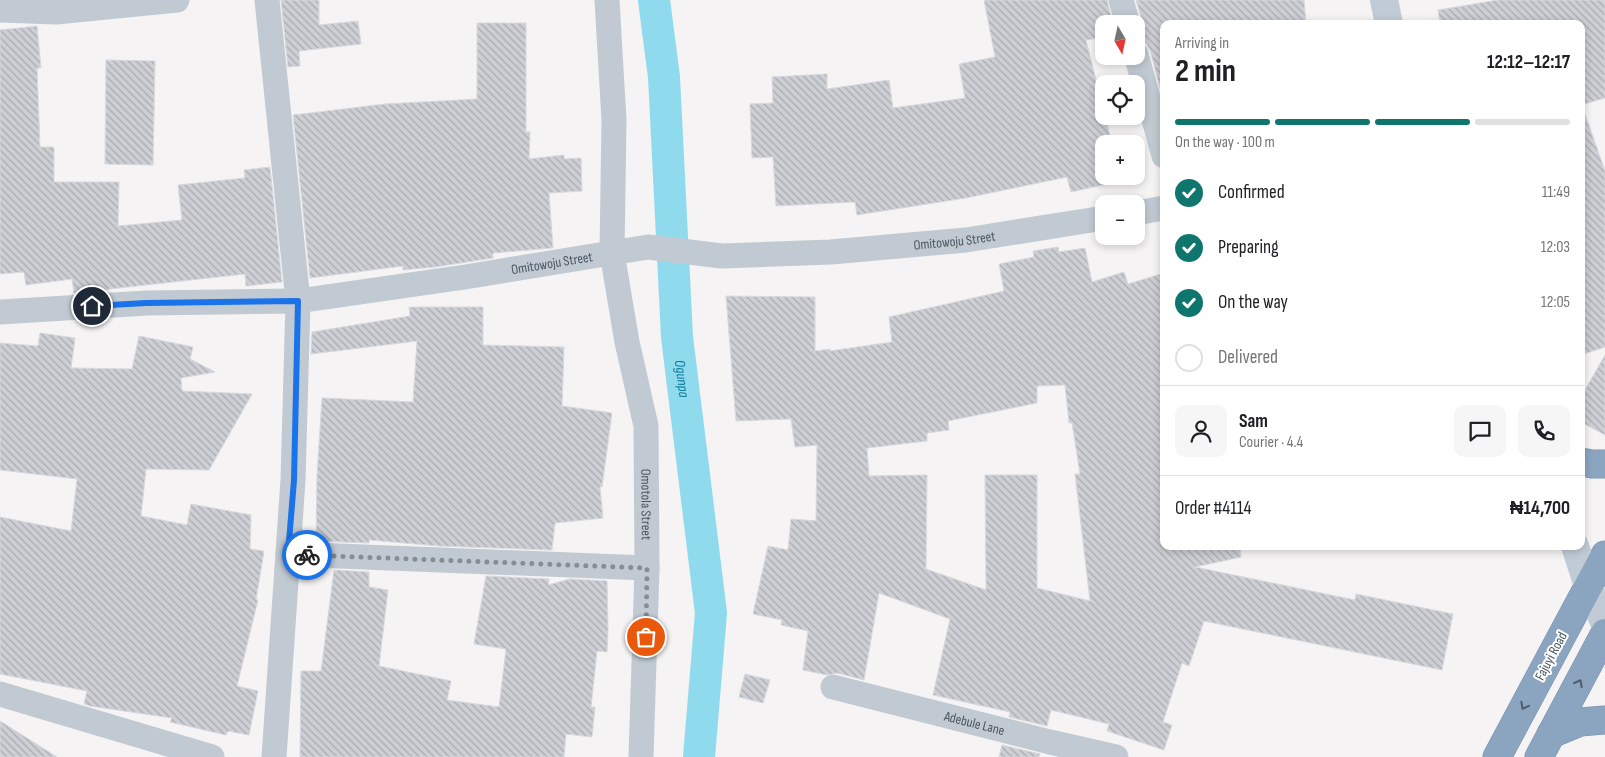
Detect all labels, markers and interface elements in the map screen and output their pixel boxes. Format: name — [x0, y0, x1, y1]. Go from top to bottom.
north arrow — [1095, 15, 1145, 65]
map controls — [1095, 15, 1145, 245]
text: Arriving in — [1175, 34, 1229, 53]
text: 12:12–12:17 — [1487, 51, 1570, 74]
text: 2 min — [1175, 52, 1236, 91]
button: locate — [1095, 75, 1145, 125]
text: On the way · 100 m — [1175, 133, 1275, 152]
button: + — [1095, 135, 1145, 185]
icon: check — [1175, 179, 1203, 207]
text: Confirmed — [1218, 181, 1285, 204]
text: 11:49 — [1542, 183, 1570, 202]
button: − — [1095, 195, 1145, 245]
street label: Omitowoju Street — [913, 227, 997, 253]
icon: check — [1175, 234, 1203, 262]
text: Preparing — [1218, 236, 1279, 259]
text: 12:03 — [1541, 238, 1570, 257]
street label: Omitowoju Street — [510, 248, 594, 278]
pin — [71, 285, 113, 327]
icon: check — [1175, 289, 1203, 317]
text: On the way — [1218, 291, 1288, 314]
icon: home — [78, 292, 106, 320]
text: 12:05 — [1541, 293, 1570, 312]
text: Delivered — [1218, 346, 1278, 369]
water label: Ogunpa — [670, 359, 694, 399]
button: person — [1175, 405, 1227, 457]
button: chat — [1454, 405, 1506, 457]
button: phone — [1518, 405, 1570, 457]
text: Sam — [1239, 410, 1268, 433]
text: Courier · 4.4 — [1239, 433, 1303, 452]
street label: Omotola Street — [638, 469, 655, 540]
text: Order #4114 — [1175, 497, 1251, 520]
text: ₦14,700 — [1510, 497, 1570, 520]
courier — [282, 530, 332, 580]
icon: bike — [293, 541, 321, 569]
pin — [625, 616, 667, 658]
icon: bag — [632, 623, 660, 651]
street label: Fajuyi Road — [1531, 629, 1571, 683]
one-way arrow — [1572, 679, 1582, 688]
one-way arrow — [1520, 701, 1530, 710]
street label: Adebule Lane — [942, 707, 1006, 739]

